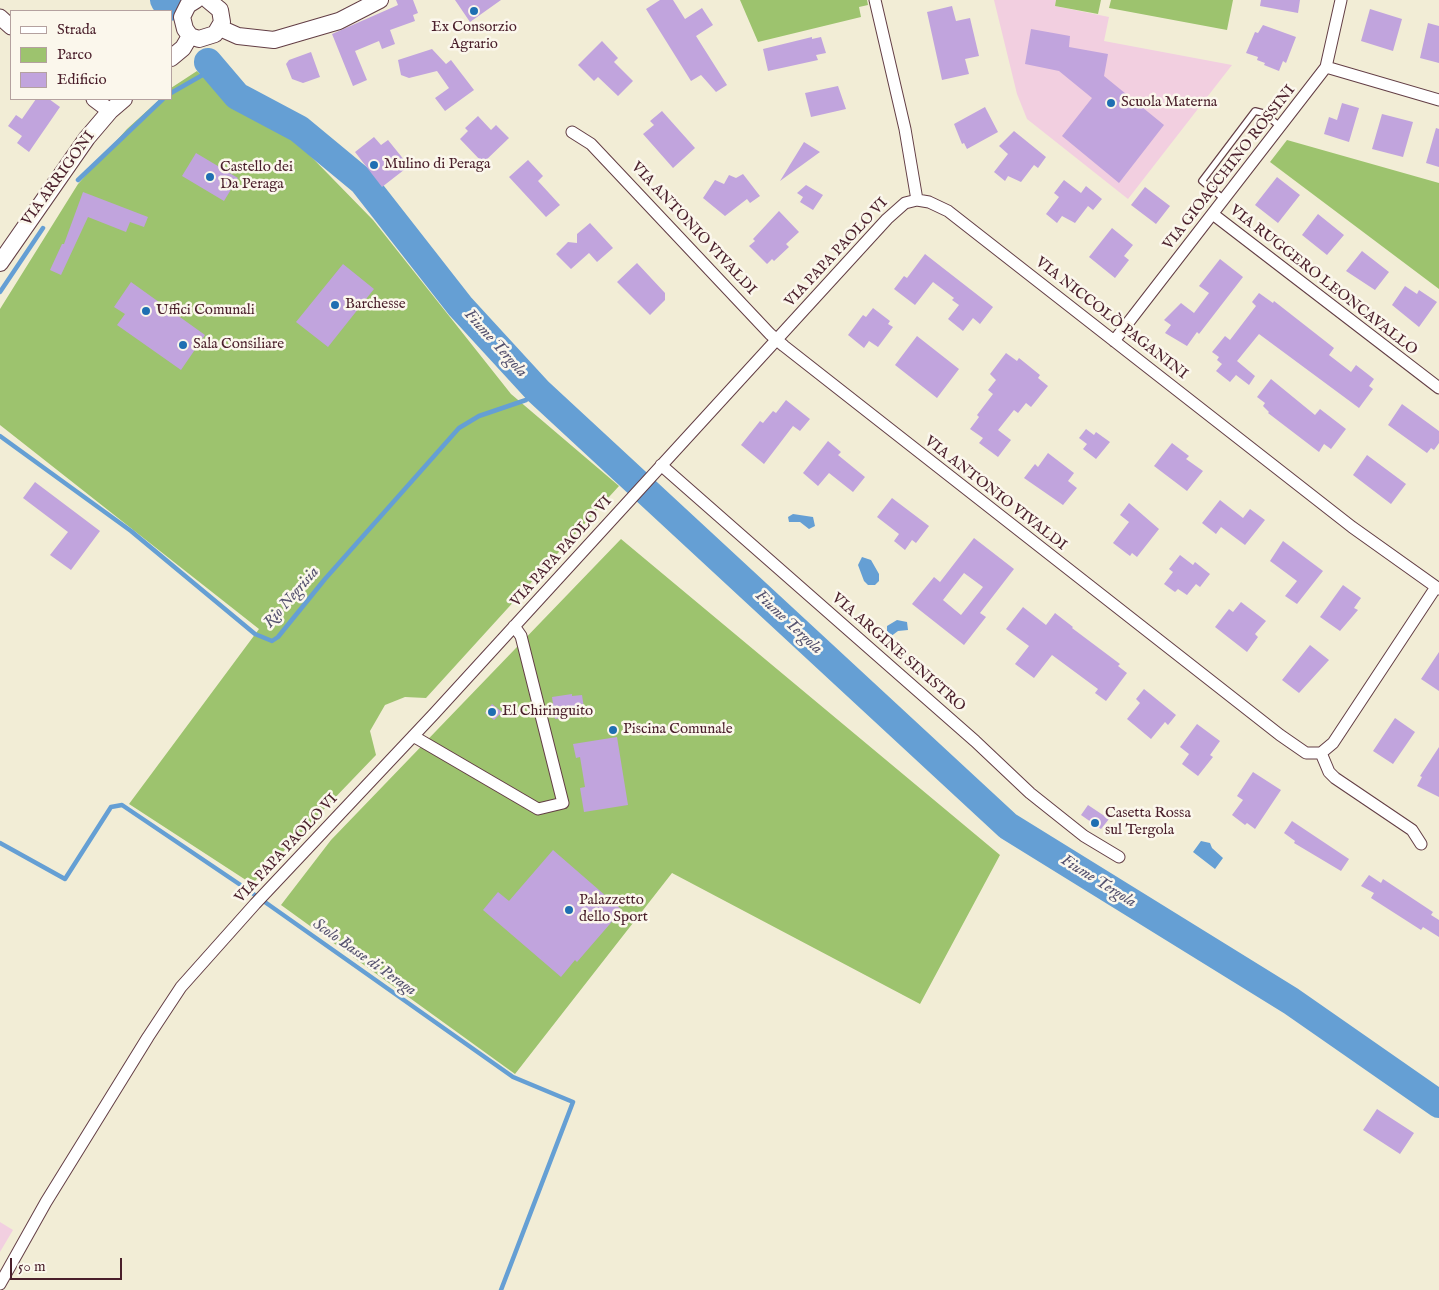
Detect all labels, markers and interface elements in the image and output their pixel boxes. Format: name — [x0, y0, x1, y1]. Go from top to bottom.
marker: Ex Consorzio Agrario — [468, 5, 480, 17]
legend — [10, 10, 172, 100]
place label: Ex Consorzio Agrario — [431, 19, 517, 54]
text: Strada — [57, 20, 96, 39]
text: Parco — [57, 45, 92, 64]
text: Edificio — [57, 70, 107, 89]
street label: VIA GIOACCHINO ROSSINI — [1160, 82, 1300, 254]
place label: Scuola Materna — [1121, 94, 1217, 112]
marker: Scuola Materna — [1105, 97, 1117, 109]
street label: VIA ARRIGONI — [19, 128, 99, 230]
place label: Mulino di Peraga — [384, 156, 490, 174]
place label: Castello dei Da Peraga — [220, 159, 293, 194]
marker: Mulino di Peraga — [368, 159, 380, 171]
street label: VIA ANTONIO VIVALDI — [627, 159, 759, 299]
marker: Castello dei Da Peraga — [204, 171, 216, 183]
street label: VIA PAPA PAOLO VI — [782, 195, 892, 311]
street label: VIA RUGGERO LEONCAVALLO — [1226, 202, 1420, 360]
street label: VIA NICCOLÒ PAGANINI — [1031, 254, 1191, 384]
place label: Barchesse — [345, 296, 406, 314]
marker: Barchesse — [329, 299, 341, 311]
place label: Uffici Comunali — [156, 302, 255, 320]
marker: Uffici Comunali — [140, 305, 152, 317]
water label: Fiume Tergola — [459, 306, 531, 382]
place label: Sala Consiliare — [193, 336, 284, 354]
marker: Sala Consiliare — [177, 339, 189, 351]
street label: VIA ANTONIO VIVALDI — [920, 433, 1070, 555]
street label: VIA PAPA PAOLO VI — [508, 493, 616, 611]
water label: Rio Negrisia — [260, 563, 324, 633]
water label: Fiume Tergola — [750, 587, 826, 659]
street label: VIA ARGINE SINISTRO — [827, 590, 969, 716]
place label: El Chiringuito — [502, 703, 593, 721]
marker: El Chiringuito — [486, 706, 498, 718]
place label: Piscina Comunale — [623, 721, 733, 739]
marker: Piscina Comunale — [607, 724, 619, 736]
street label: VIA PAPA PAOLO VI — [232, 791, 342, 907]
place label: Casetta Rossa sul Tergola — [1105, 805, 1191, 840]
marker: Casetta Rossa sul Tergola — [1089, 817, 1101, 829]
water label: Fiume Tergola — [1057, 851, 1139, 913]
place label: Palazzetto dello Sport — [579, 892, 648, 927]
marker: Palazzetto dello Sport — [563, 904, 575, 916]
water label: Scolo Basse di Peraga — [308, 915, 420, 1001]
scale bar — [12, 1248, 125, 1280]
text: 50 m — [18, 1257, 46, 1276]

